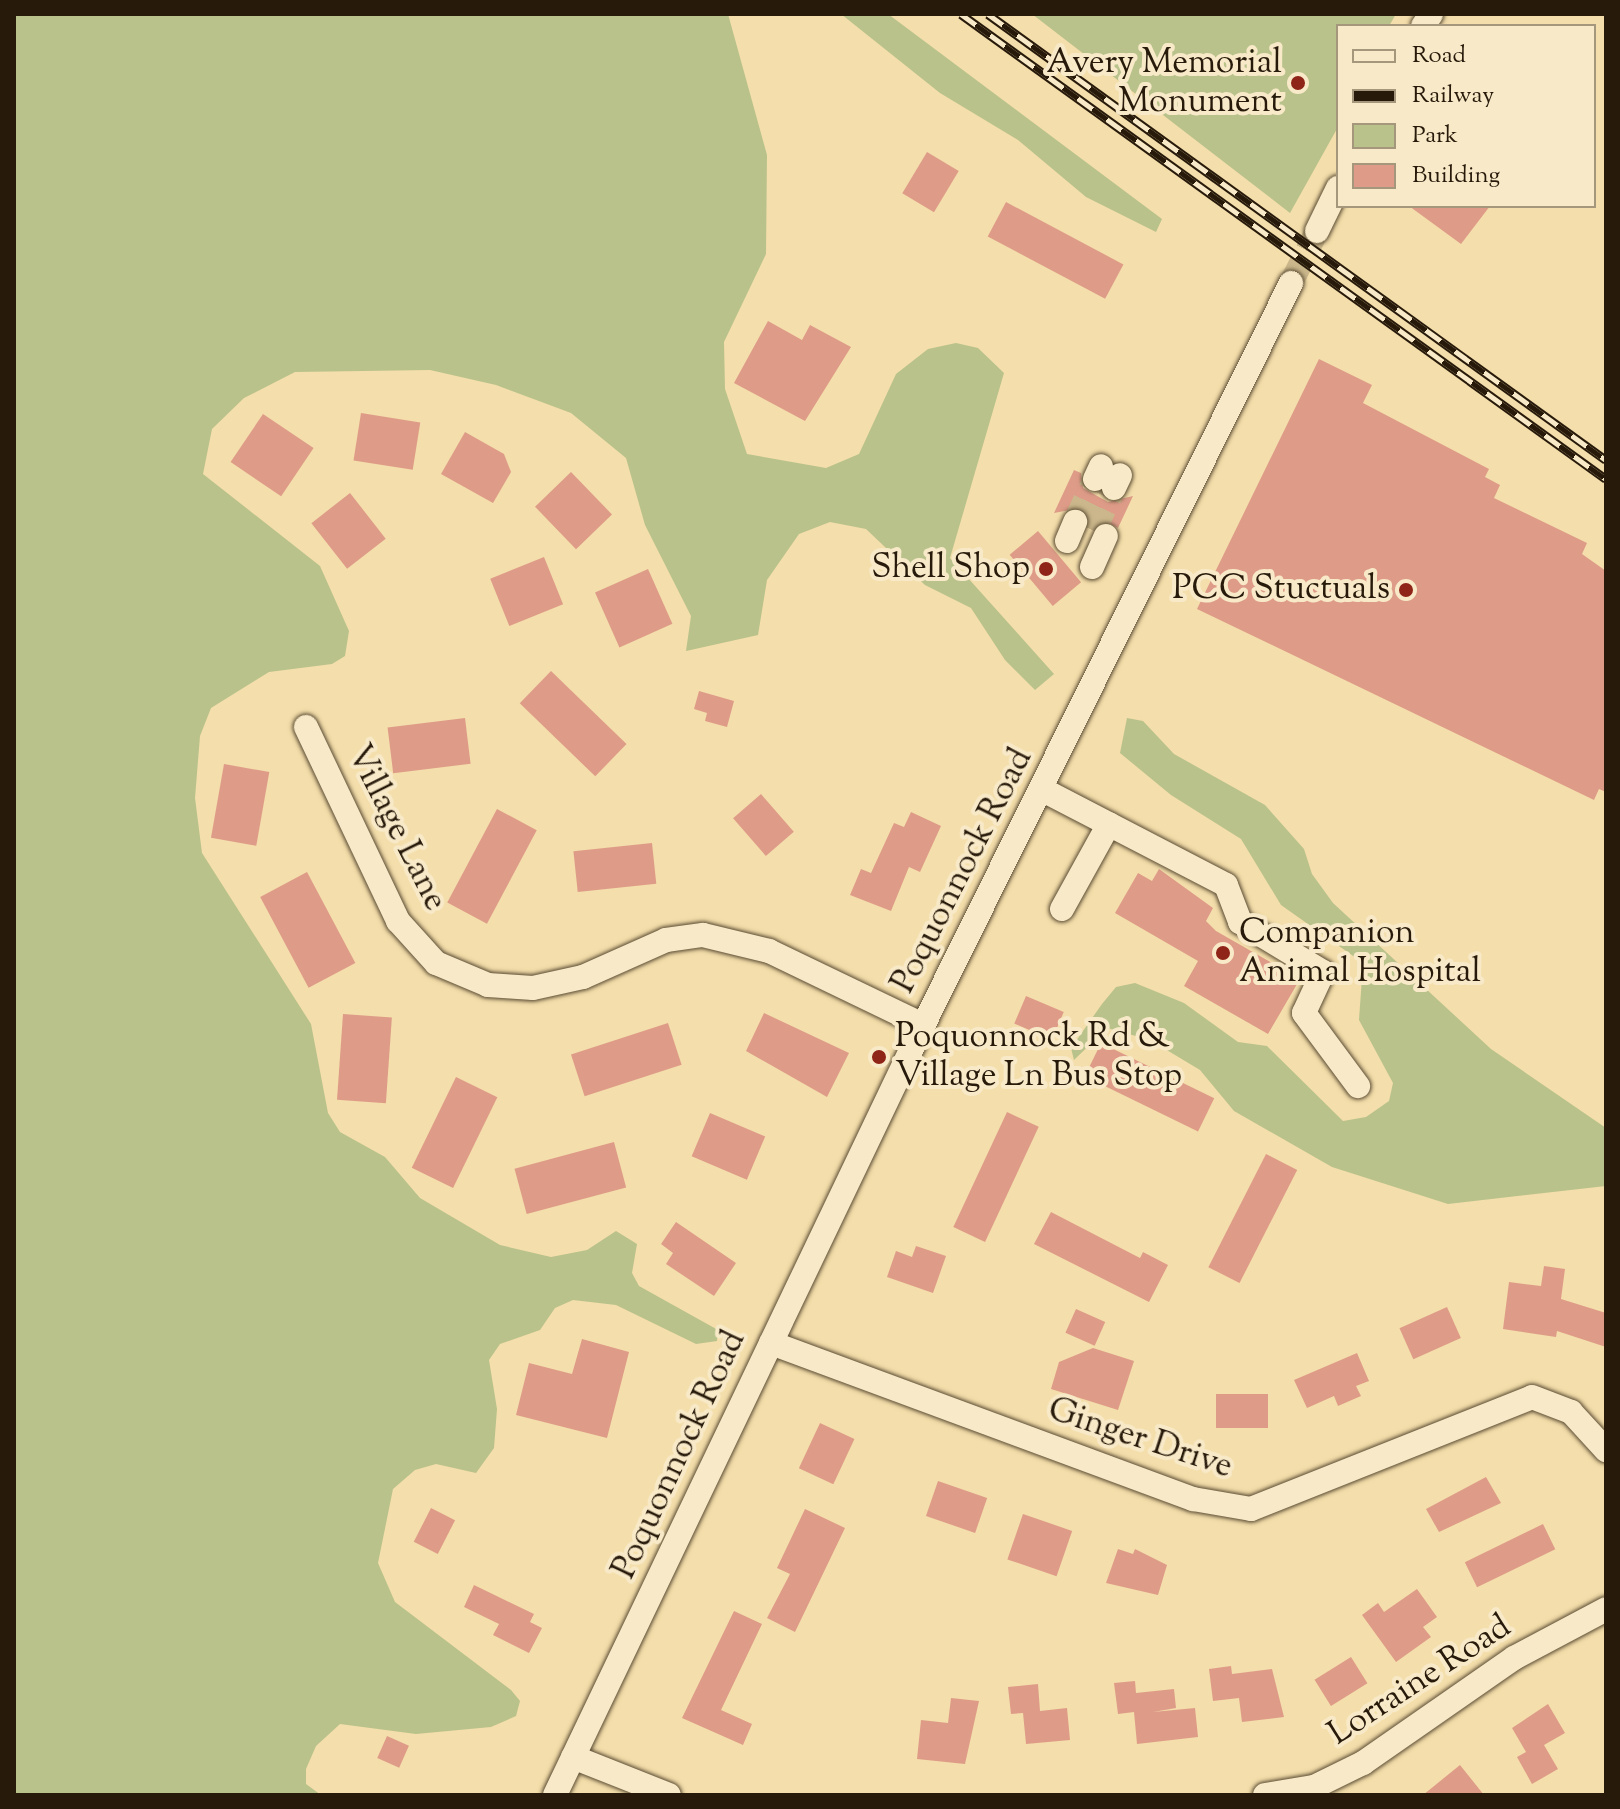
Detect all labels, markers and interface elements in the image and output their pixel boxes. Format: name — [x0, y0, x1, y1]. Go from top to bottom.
legend — [1336, 24, 1596, 208]
text: Road — [1412, 39, 1466, 73]
place label: Avery Memorial Monument — [1046, 43, 1282, 122]
marker: Avery Memorial Monument — [1289, 74, 1307, 92]
text: Railway — [1412, 79, 1494, 113]
text: Park — [1412, 119, 1458, 153]
text: Building — [1412, 159, 1500, 193]
place label: Shell Shop — [871, 549, 1030, 589]
marker: Shell Shop — [1037, 560, 1055, 578]
place label: PCC Stuctuals — [1172, 570, 1390, 610]
marker: PCC Stuctuals — [1397, 581, 1415, 599]
street label: Village Lane — [337, 738, 455, 918]
street label: Poquonnock Road — [884, 742, 1042, 1000]
place label: Companion Animal Hospital — [1239, 913, 1481, 992]
marker: Companion Animal Hospital — [1214, 944, 1232, 962]
place label: Poquonnock Rd & Village Ln Bus Stop — [895, 1017, 1182, 1096]
marker: Poquonnock Rd & Village Ln Bus Stop — [870, 1048, 888, 1066]
street label: Poquonnock Road — [605, 1324, 755, 1586]
street label: Ginger Drive — [1043, 1390, 1237, 1488]
street label: Lorraine Road — [1321, 1607, 1519, 1755]

